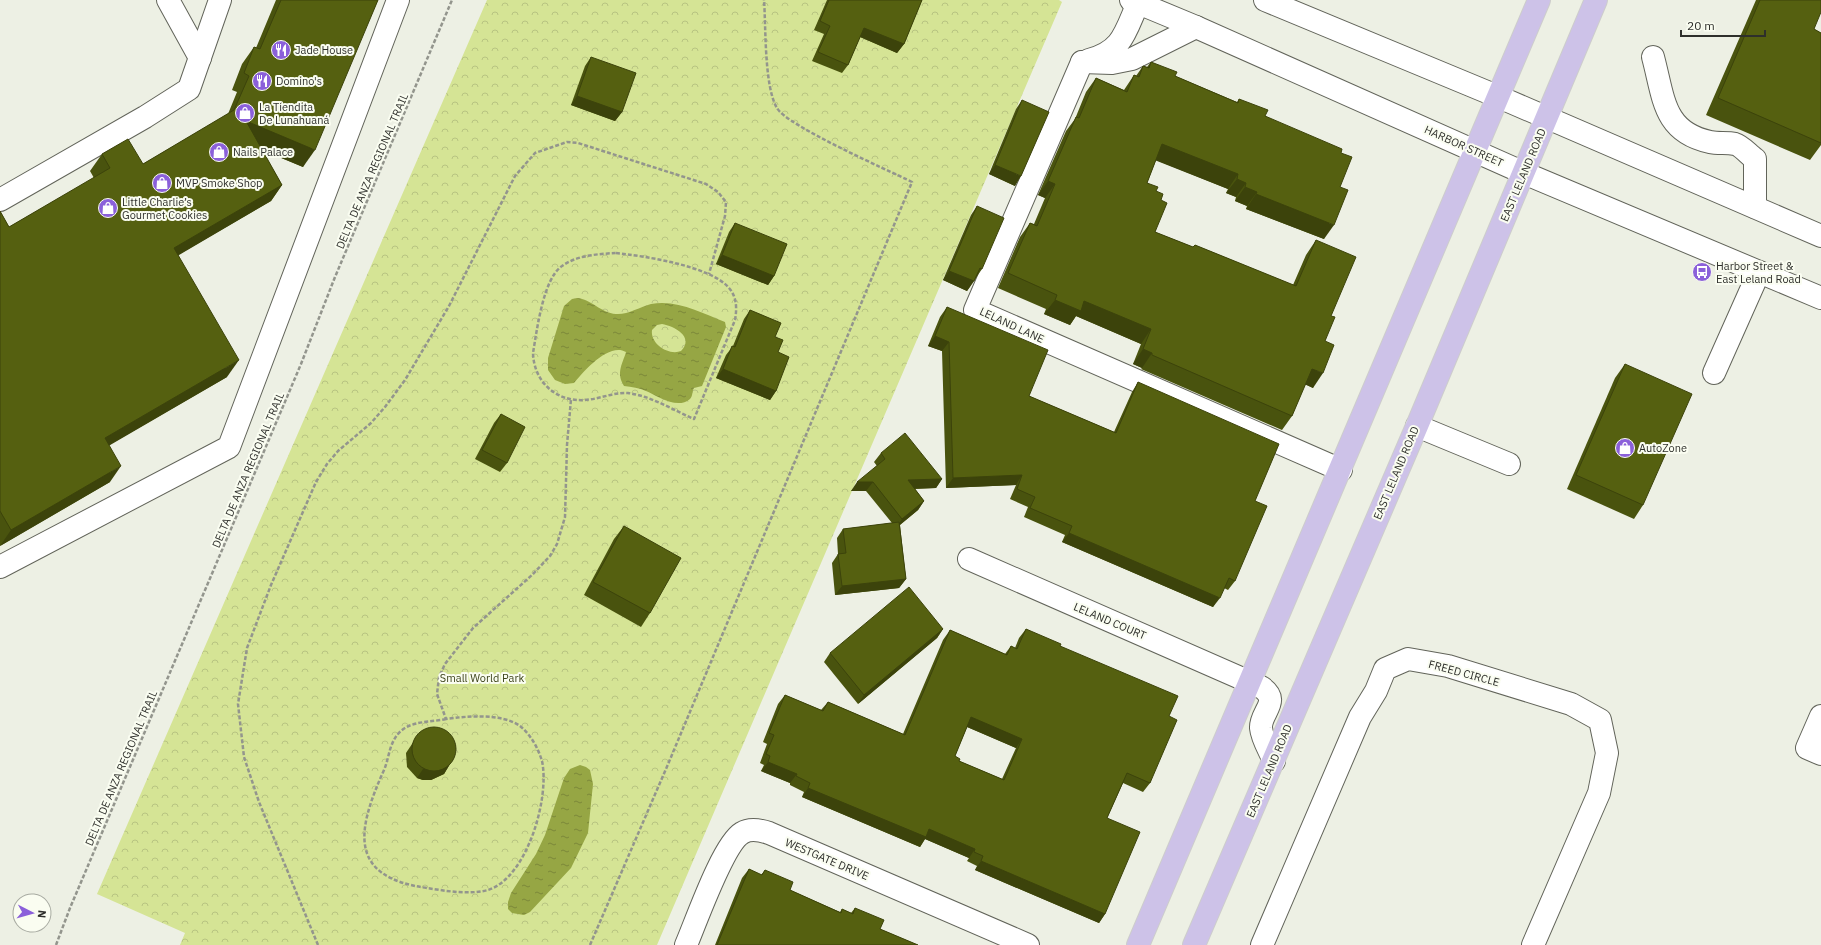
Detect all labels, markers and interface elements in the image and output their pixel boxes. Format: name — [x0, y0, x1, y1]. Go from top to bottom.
scale bar — [1681, 12, 1765, 38]
text: 20 m — [1687, 18, 1715, 33]
restaurant icon: Jade House — [270, 39, 292, 61]
place label: Jade House — [295, 43, 353, 57]
restaurant icon: Domino's — [251, 70, 273, 92]
place label: Domino's — [276, 74, 322, 88]
street label: DELTA DE ANZA REGIONAL TRAIL — [333, 91, 411, 251]
place label: La Tiendita De Lunahuaná — [259, 100, 329, 127]
shop icon: La Tiendita De Lunahuaná — [234, 102, 256, 124]
street label: HARBOR STREET — [1422, 122, 1506, 170]
street label: EAST LELAND ROAD — [1497, 126, 1549, 224]
shop icon: Nails Palace — [208, 141, 230, 163]
place label: Nails Palace — [233, 145, 293, 159]
shop icon: MVP Smoke Shop — [151, 172, 173, 194]
place label: MVP Smoke Shop — [176, 176, 262, 190]
place label: Little Charlie’s Gourmet Cookies — [122, 195, 207, 222]
shop icon: Little Charlie’s Gourmet Cookies — [97, 197, 119, 219]
place label: Harbor Street & East Leland Road — [1716, 259, 1801, 286]
bus stop icon: Harbor Street & East Leland Road — [1691, 261, 1713, 283]
street label: LELAND LANE — [978, 304, 1046, 346]
street label: DELTA DE ANZA REGIONAL TRAIL — [209, 390, 287, 550]
street label: EAST LELAND ROAD — [1370, 424, 1422, 522]
shop icon: AutoZone — [1614, 437, 1636, 459]
place label: AutoZone — [1639, 441, 1687, 455]
street label: LELAND COURT — [1072, 599, 1149, 643]
street label: FREED CIRCLE — [1427, 657, 1501, 689]
park label: Small World Park — [440, 671, 524, 685]
street label: DELTA DE ANZA REGIONAL TRAIL — [82, 688, 160, 848]
street label: EAST LELAND ROAD — [1243, 722, 1295, 820]
street label: WESTGATE DRIVE — [783, 835, 871, 883]
north arrow — [12, 893, 52, 933]
text: N — [35, 909, 49, 919]

